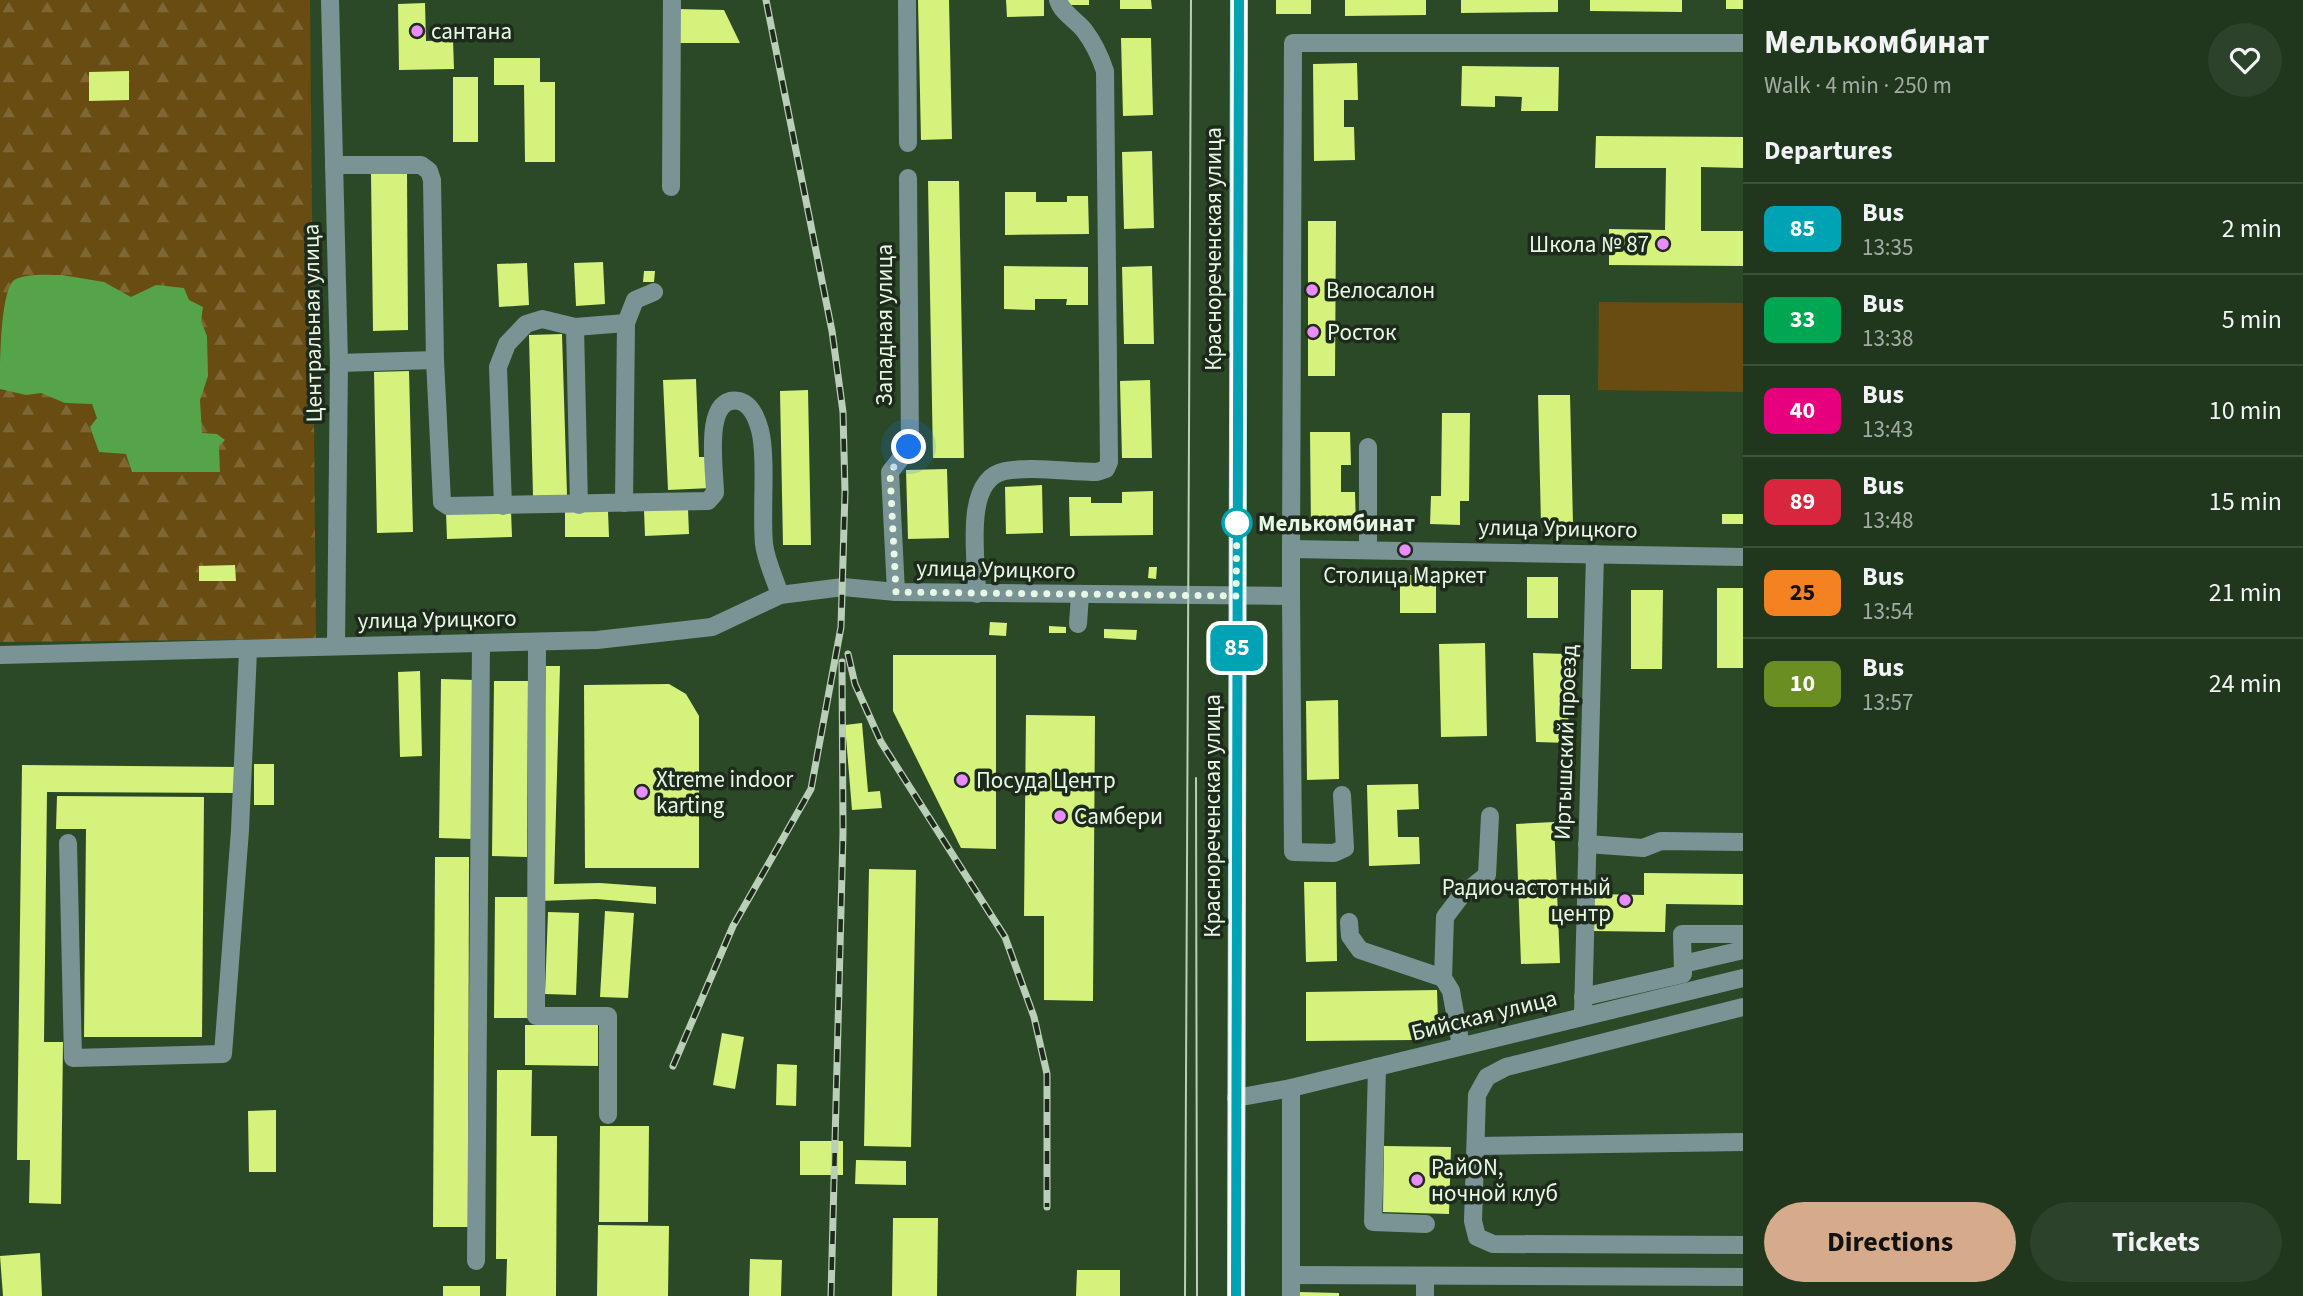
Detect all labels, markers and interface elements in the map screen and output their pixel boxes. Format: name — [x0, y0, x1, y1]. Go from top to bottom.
place label: сантана — [431, 15, 512, 48]
text: Мелькомбинат — [1764, 19, 1989, 66]
marker: сантана — [409, 23, 425, 39]
button: heart — [2208, 23, 2282, 97]
text: Walk · 4 min · 250 m — [1764, 69, 1952, 102]
street label: Краснореченская улица — [1197, 127, 1230, 371]
text: Departures — [1764, 132, 1892, 169]
text: Bus — [1862, 194, 1904, 231]
text: 2 min — [2222, 210, 2282, 247]
text: 85 — [1790, 211, 1815, 246]
street label: Центральная улица — [294, 223, 331, 423]
place label: Школа № 87 — [1529, 228, 1649, 261]
text: 13:35 — [1862, 231, 1913, 264]
marker: Школа № 87 — [1655, 236, 1671, 252]
street label: Западная улица — [868, 244, 901, 406]
place label: Велосалон — [1326, 274, 1435, 307]
marker: Велосалон — [1304, 282, 1320, 298]
text: Bus — [1862, 285, 1904, 322]
text: 5 min — [2222, 301, 2282, 338]
text: 33 — [1790, 302, 1815, 337]
place label: Росток — [1327, 316, 1397, 349]
text: 13:38 — [1862, 322, 1913, 355]
marker: Росток — [1305, 324, 1321, 340]
text: Bus — [1862, 376, 1904, 413]
text: 10 min — [2209, 392, 2282, 429]
text: 40 — [1790, 393, 1815, 428]
text: 13:43 — [1862, 413, 1913, 446]
your location — [891, 429, 926, 464]
text: Bus — [1862, 467, 1904, 504]
text: 15 min — [2209, 483, 2282, 520]
text: 89 — [1790, 484, 1815, 519]
text: 13:48 — [1862, 504, 1913, 537]
place label: Мелькомбинат — [1258, 507, 1415, 540]
marker: Мелькомбинат — [1222, 508, 1252, 538]
street label: улица Урицкого — [1478, 511, 1638, 546]
marker: Столица Маркет — [1397, 542, 1413, 558]
street label: улица Урицкого — [916, 552, 1076, 587]
text: Bus — [1862, 558, 1904, 595]
place label: Столица Маркет — [1323, 559, 1487, 592]
text: 21 min — [2209, 574, 2282, 611]
text: 25 — [1790, 575, 1815, 610]
text: 13:54 — [1862, 595, 1913, 628]
street label: улица Урицкого — [357, 602, 517, 637]
line badge: 85 — [1206, 625, 1268, 671]
text: 85 — [1224, 630, 1250, 665]
street label: Иртышский проезд — [1546, 644, 1585, 840]
text: Bus — [1862, 649, 1904, 686]
text: 24 min — [2209, 665, 2282, 702]
text: 10 — [1790, 666, 1815, 701]
text: 13:57 — [1862, 686, 1913, 719]
street label: Краснореченская улица — [1196, 694, 1229, 938]
place label: Xtreme indoor karting — [656, 763, 794, 822]
place label: Посуда Центр — [976, 764, 1116, 797]
marker: Посуда Центр — [954, 772, 970, 788]
marker: Xtreme indoor karting — [634, 784, 650, 800]
place label: Самбери — [1074, 800, 1163, 833]
marker: Самбери — [1052, 808, 1068, 824]
place label: Радиочастотный центр — [1442, 871, 1611, 930]
marker: Радиочастотный центр — [1617, 892, 1633, 908]
street label: Бийская улица — [1408, 981, 1561, 1050]
place label: РайON, ночной клуб — [1431, 1151, 1558, 1210]
marker: РайON, ночной клуб — [1409, 1172, 1425, 1188]
button: Directions — [1764, 1202, 2016, 1282]
button: Tickets — [2030, 1202, 2282, 1282]

